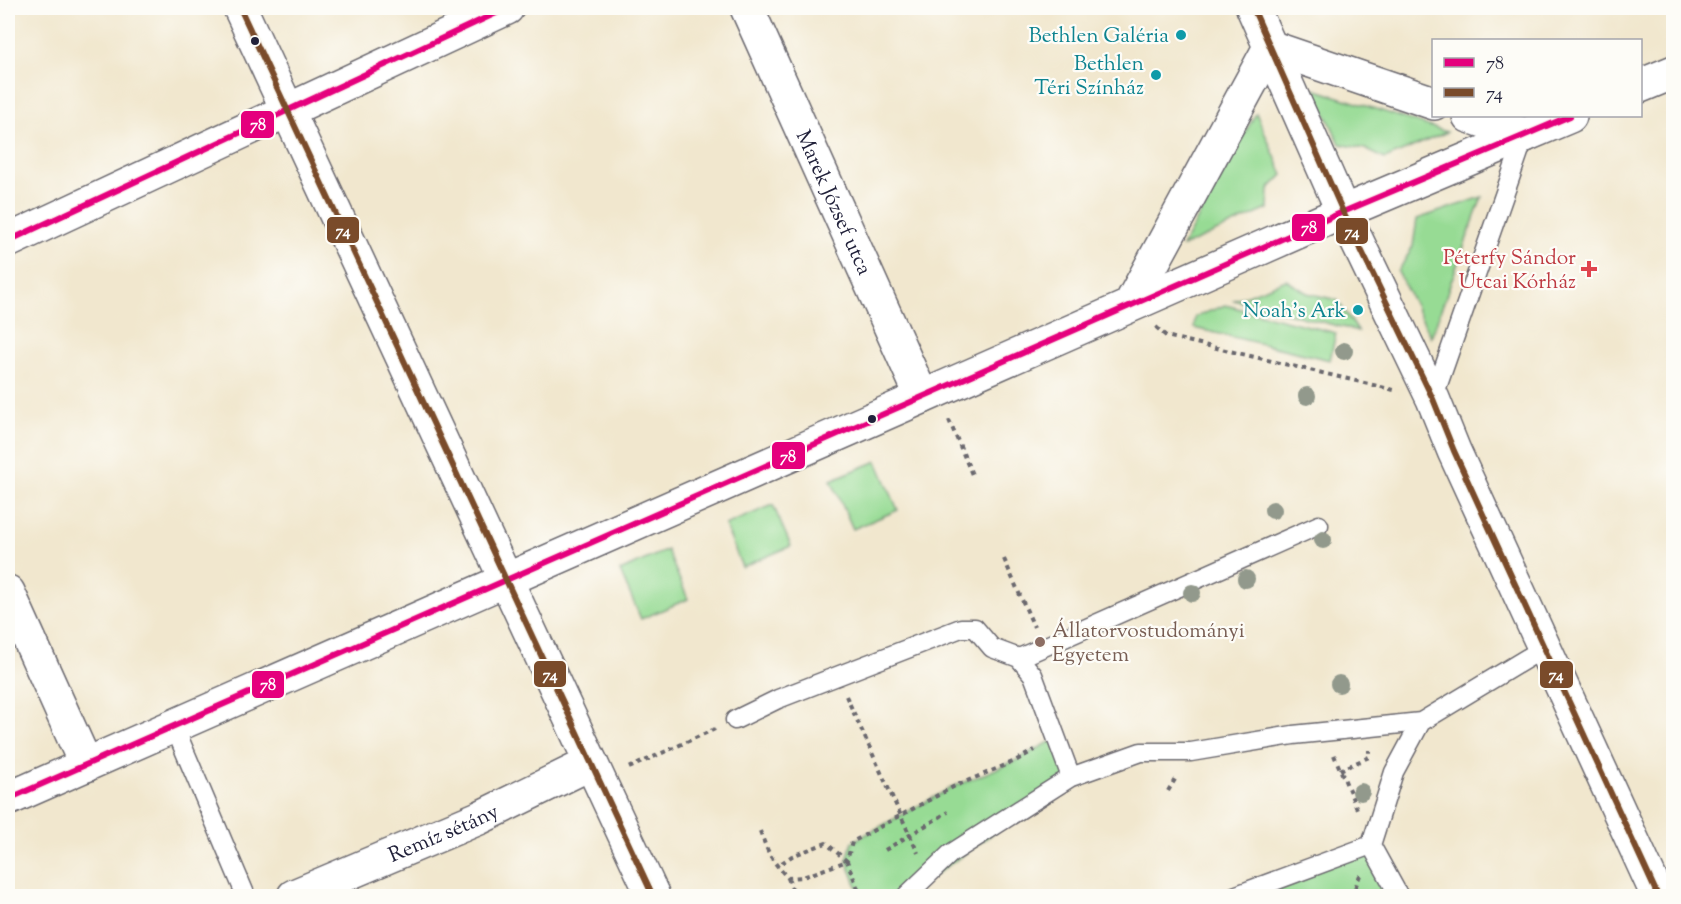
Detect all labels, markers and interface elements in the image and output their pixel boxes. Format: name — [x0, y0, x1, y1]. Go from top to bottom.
place label: Bethlen Galéria — [1028, 22, 1169, 52]
marker: Bethlen Galéria — [1174, 28, 1188, 42]
unlabelled marker — [249, 35, 261, 47]
legend — [1432, 39, 1642, 117]
place label: Bethlen Téri Színház — [1034, 50, 1144, 104]
text: 78 — [1486, 52, 1504, 78]
marker: Bethlen Téri Színház — [1149, 68, 1163, 82]
text: 74 — [1486, 82, 1503, 108]
line badge: 78 — [240, 110, 275, 139]
text: 78 — [250, 115, 266, 138]
street label: Marek József utca — [787, 126, 878, 281]
line badge: 78 — [1291, 213, 1326, 242]
line badge: 74 — [326, 216, 360, 244]
line badge: 74 — [1335, 217, 1369, 245]
text: 78 — [1301, 218, 1317, 241]
text: 74 — [336, 221, 351, 244]
text: 74 — [1345, 222, 1360, 245]
place label: Péterfy Sándor Utcai Kórház — [1443, 244, 1576, 298]
marker: Péterfy Sándor Utcai Kórház — [1580, 260, 1598, 278]
place label: Noah's Ark — [1243, 297, 1347, 327]
marker: Noah's Ark — [1351, 303, 1365, 317]
unlabelled marker — [866, 413, 878, 425]
line badge: 78 — [771, 441, 806, 470]
text: 78 — [780, 447, 796, 470]
place label: Állatorvostudományi Egyetem — [1052, 617, 1245, 671]
marker: Állatorvostudományi Egyetem — [1033, 635, 1047, 649]
line badge: 74 — [533, 660, 567, 688]
line badge: 74 — [1539, 660, 1574, 689]
text: 74 — [543, 665, 558, 688]
text: 74 — [1549, 665, 1564, 688]
line badge: 78 — [251, 670, 285, 699]
text: 78 — [260, 675, 276, 698]
street label: Remíz sétány — [384, 797, 505, 871]

